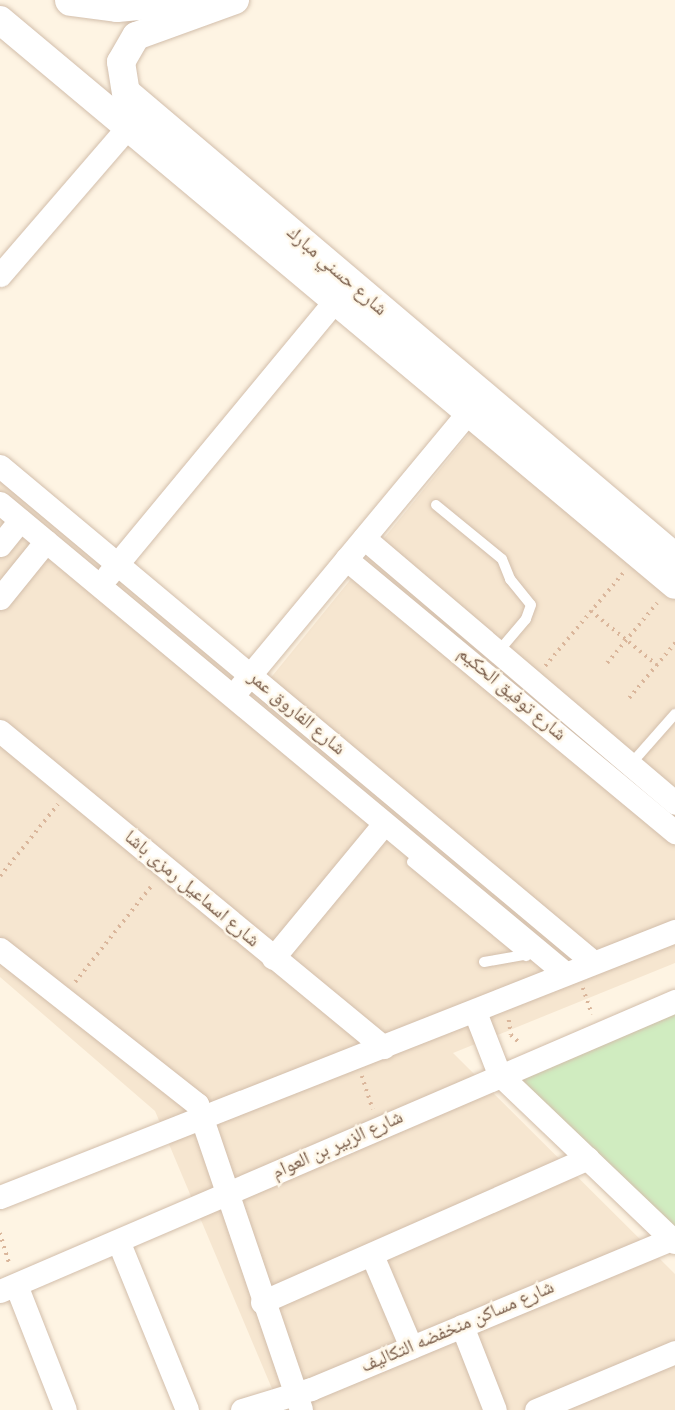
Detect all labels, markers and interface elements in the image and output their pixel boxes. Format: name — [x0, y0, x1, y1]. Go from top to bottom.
street label: شارع حسني مبارك — [281, 222, 391, 322]
street label: شارع توفيق الحكيم — [452, 643, 570, 747]
street label: شارع الفاروق عمر — [243, 667, 349, 761]
street label: شارع اسماعيل رمزى باشا — [119, 827, 263, 953]
street label: شارع الزبير بن العوام — [269, 1107, 407, 1185]
street label: شارع مساكن منخفضه التكاليف — [358, 1277, 558, 1379]

